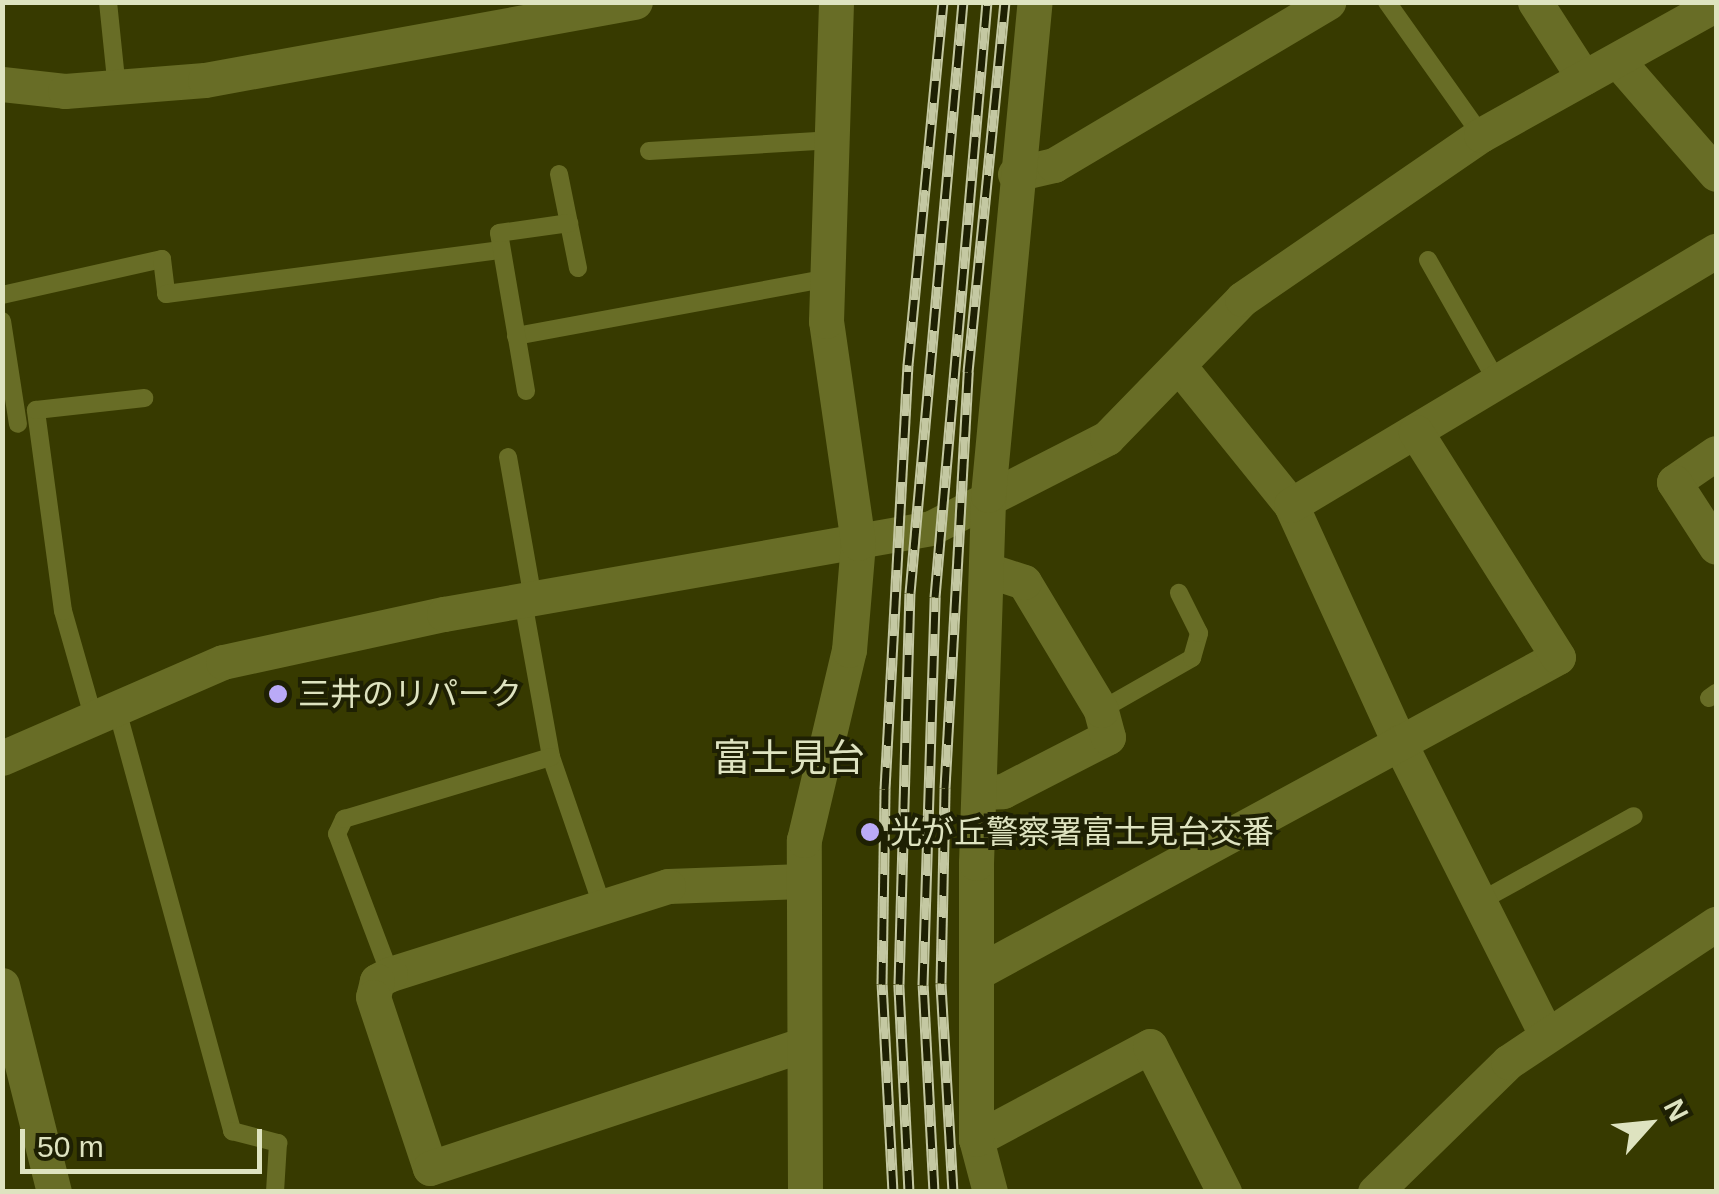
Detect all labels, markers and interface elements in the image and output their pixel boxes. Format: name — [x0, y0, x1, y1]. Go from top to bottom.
place label: 三井のリパーク — [298, 675, 522, 713]
marker: 三井のリパーク — [267, 683, 289, 705]
district label: 富士見台 — [713, 736, 865, 782]
place label: 光が丘警察署富士見台交番 — [890, 813, 1274, 851]
marker: 光が丘警察署富士見台交番 — [859, 821, 881, 843]
north arrow — [1599, 1074, 1699, 1174]
text: N — [1658, 1094, 1695, 1126]
scale bar — [25, 1109, 268, 1171]
text: 50 m — [37, 1130, 104, 1163]

